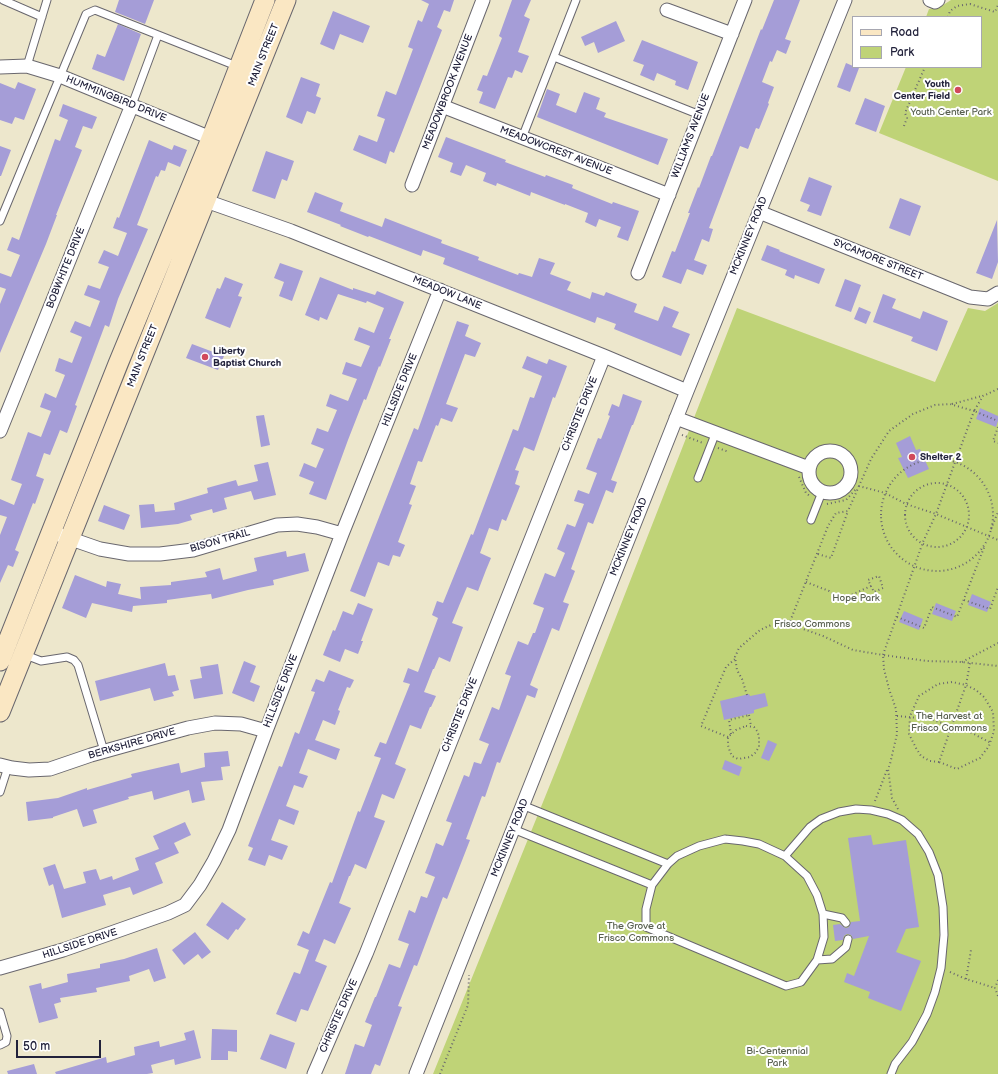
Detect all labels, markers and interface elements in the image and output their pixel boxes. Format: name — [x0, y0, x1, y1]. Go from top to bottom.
legend — [852, 16, 982, 68]
street label: MAIN STREET — [246, 22, 282, 88]
text: Road — [890, 25, 919, 40]
street label: MEADOWBROOK AVENUE — [420, 33, 476, 151]
text: Park — [890, 45, 914, 60]
street label: HUMMINGBIRD DRIVE — [64, 73, 168, 125]
place label: Youth Center Field — [894, 78, 950, 102]
marker: Youth Center Field — [953, 85, 963, 95]
street label: WILLIAMS AVENUE — [669, 92, 713, 180]
park label: Youth Center Park — [910, 106, 992, 118]
street label: MEADOWCREST AVENUE — [498, 124, 614, 178]
street label: MCKINNEY ROAD — [728, 195, 770, 277]
street label: BOBWHITE DRIVE — [44, 226, 88, 310]
street label: SYCAMORE STREET — [832, 237, 924, 283]
street label: MEADOW LANE — [411, 274, 483, 312]
street label: MAIN STREET — [125, 323, 161, 389]
place label: Liberty Baptist Church — [213, 345, 281, 368]
marker: Liberty Baptist Church — [200, 352, 210, 362]
street label: HILLSIDE DRIVE — [380, 352, 420, 428]
street label: CHRISTIE DRIVE — [560, 375, 600, 453]
place label: Shelter 2 — [920, 451, 961, 463]
marker: Shelter 2 — [907, 452, 917, 462]
street label: MCKINNEY ROAD — [608, 496, 650, 578]
street label: BISON TRAIL — [189, 527, 251, 555]
park label: Hope Park — [832, 592, 880, 604]
park label: Frisco Commons — [774, 618, 850, 630]
street label: HILLSIDE DRIVE — [261, 652, 301, 730]
street label: CHRISTIE DRIVE — [440, 676, 480, 754]
park label: The Harvest at Frisco Commons — [911, 710, 987, 734]
street label: BERKSHIRE DRIVE — [87, 726, 177, 762]
street label: MCKINNEY ROAD — [489, 797, 531, 879]
park label: The Grove at Frisco Commons — [598, 920, 674, 944]
street label: HILLSIDE DRIVE — [41, 926, 119, 962]
street label: CHRISTIE DRIVE — [317, 977, 361, 1055]
scale bar — [18, 1032, 103, 1058]
text: 50 m — [23, 1039, 50, 1054]
park label: Bi-Centennial Park — [746, 1045, 808, 1068]

